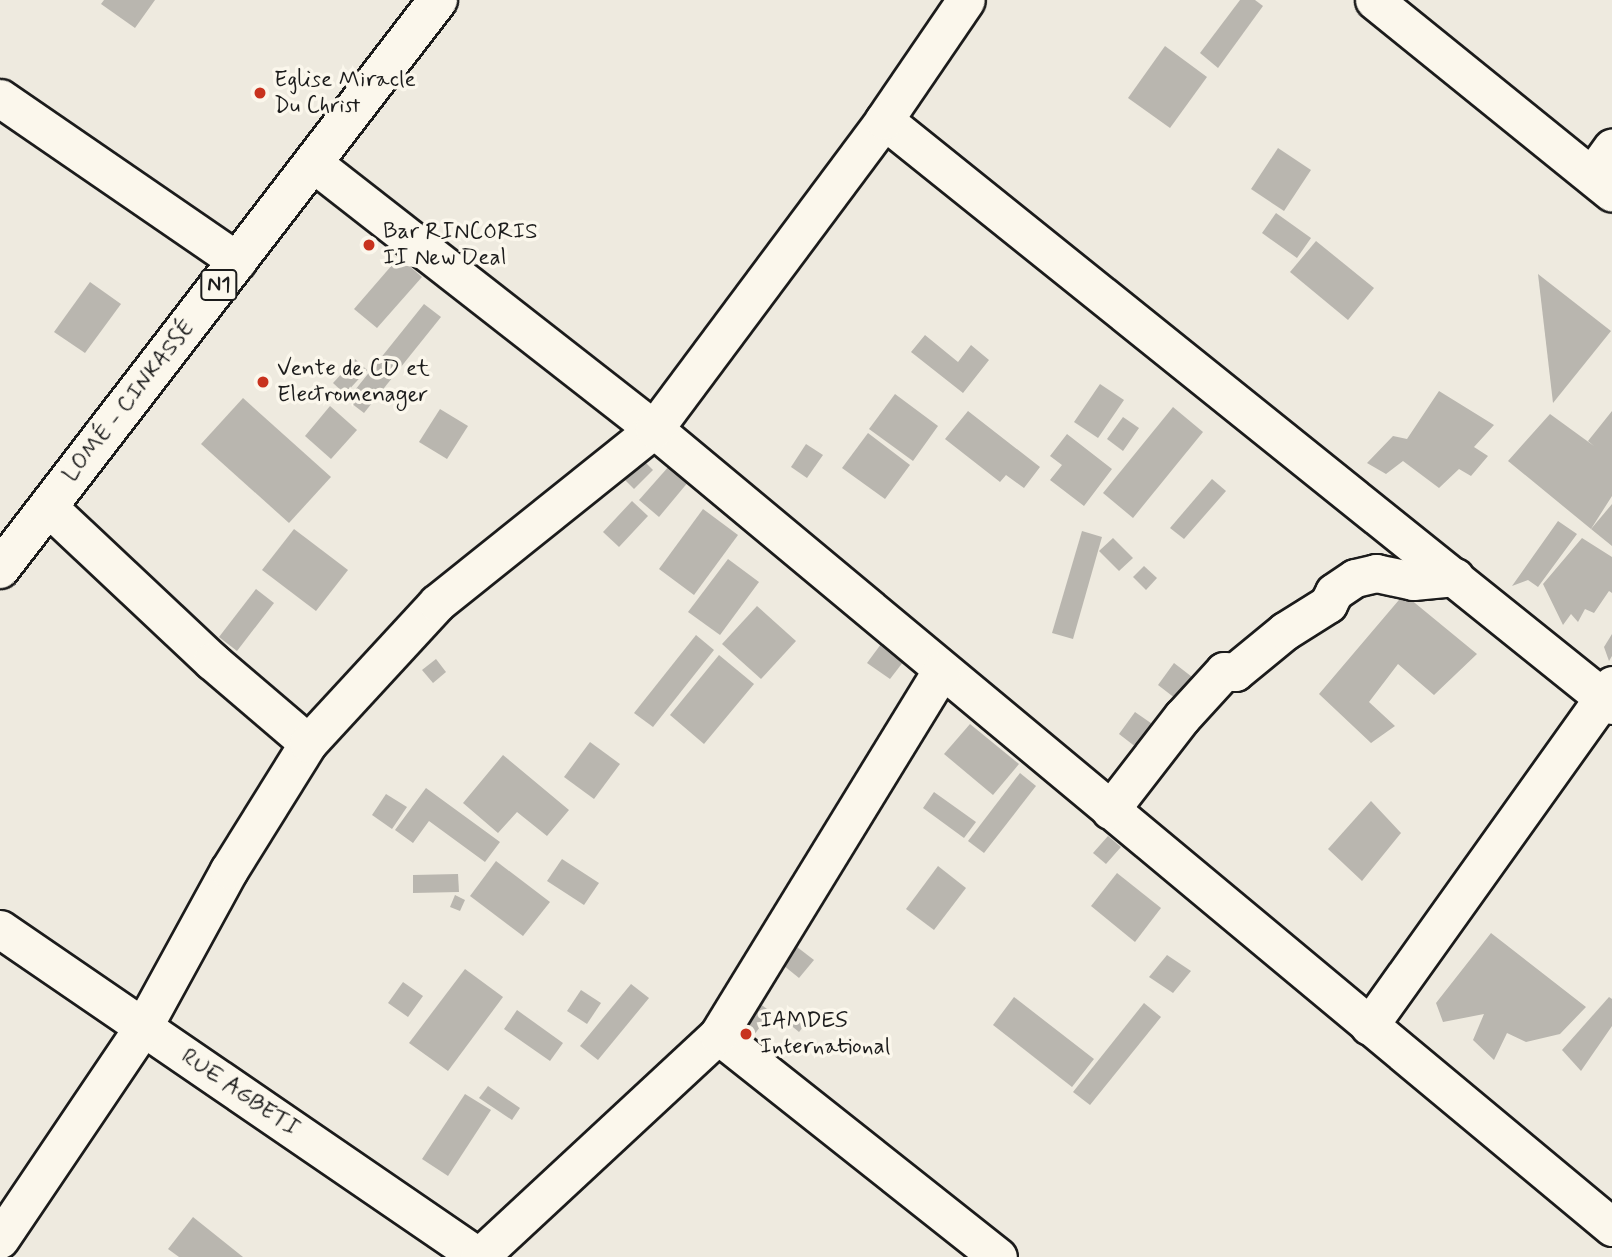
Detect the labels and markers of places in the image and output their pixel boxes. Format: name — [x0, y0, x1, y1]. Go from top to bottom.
place label: Eglise Miracle Du Christ — [274, 66, 410, 120]
marker: Eglise Miracle Du Christ — [252, 85, 268, 101]
place label: Bar RINCORIS II New Deal — [383, 218, 528, 272]
marker: Bar RINCORIS II New Deal — [361, 237, 377, 253]
place label: Vente de CD et Electromenager — [277, 355, 431, 409]
marker: Vente de CD et Electromenager — [255, 374, 271, 390]
place label: IAMDES International — [760, 1007, 890, 1061]
marker: IAMDES International — [738, 1026, 754, 1042]

